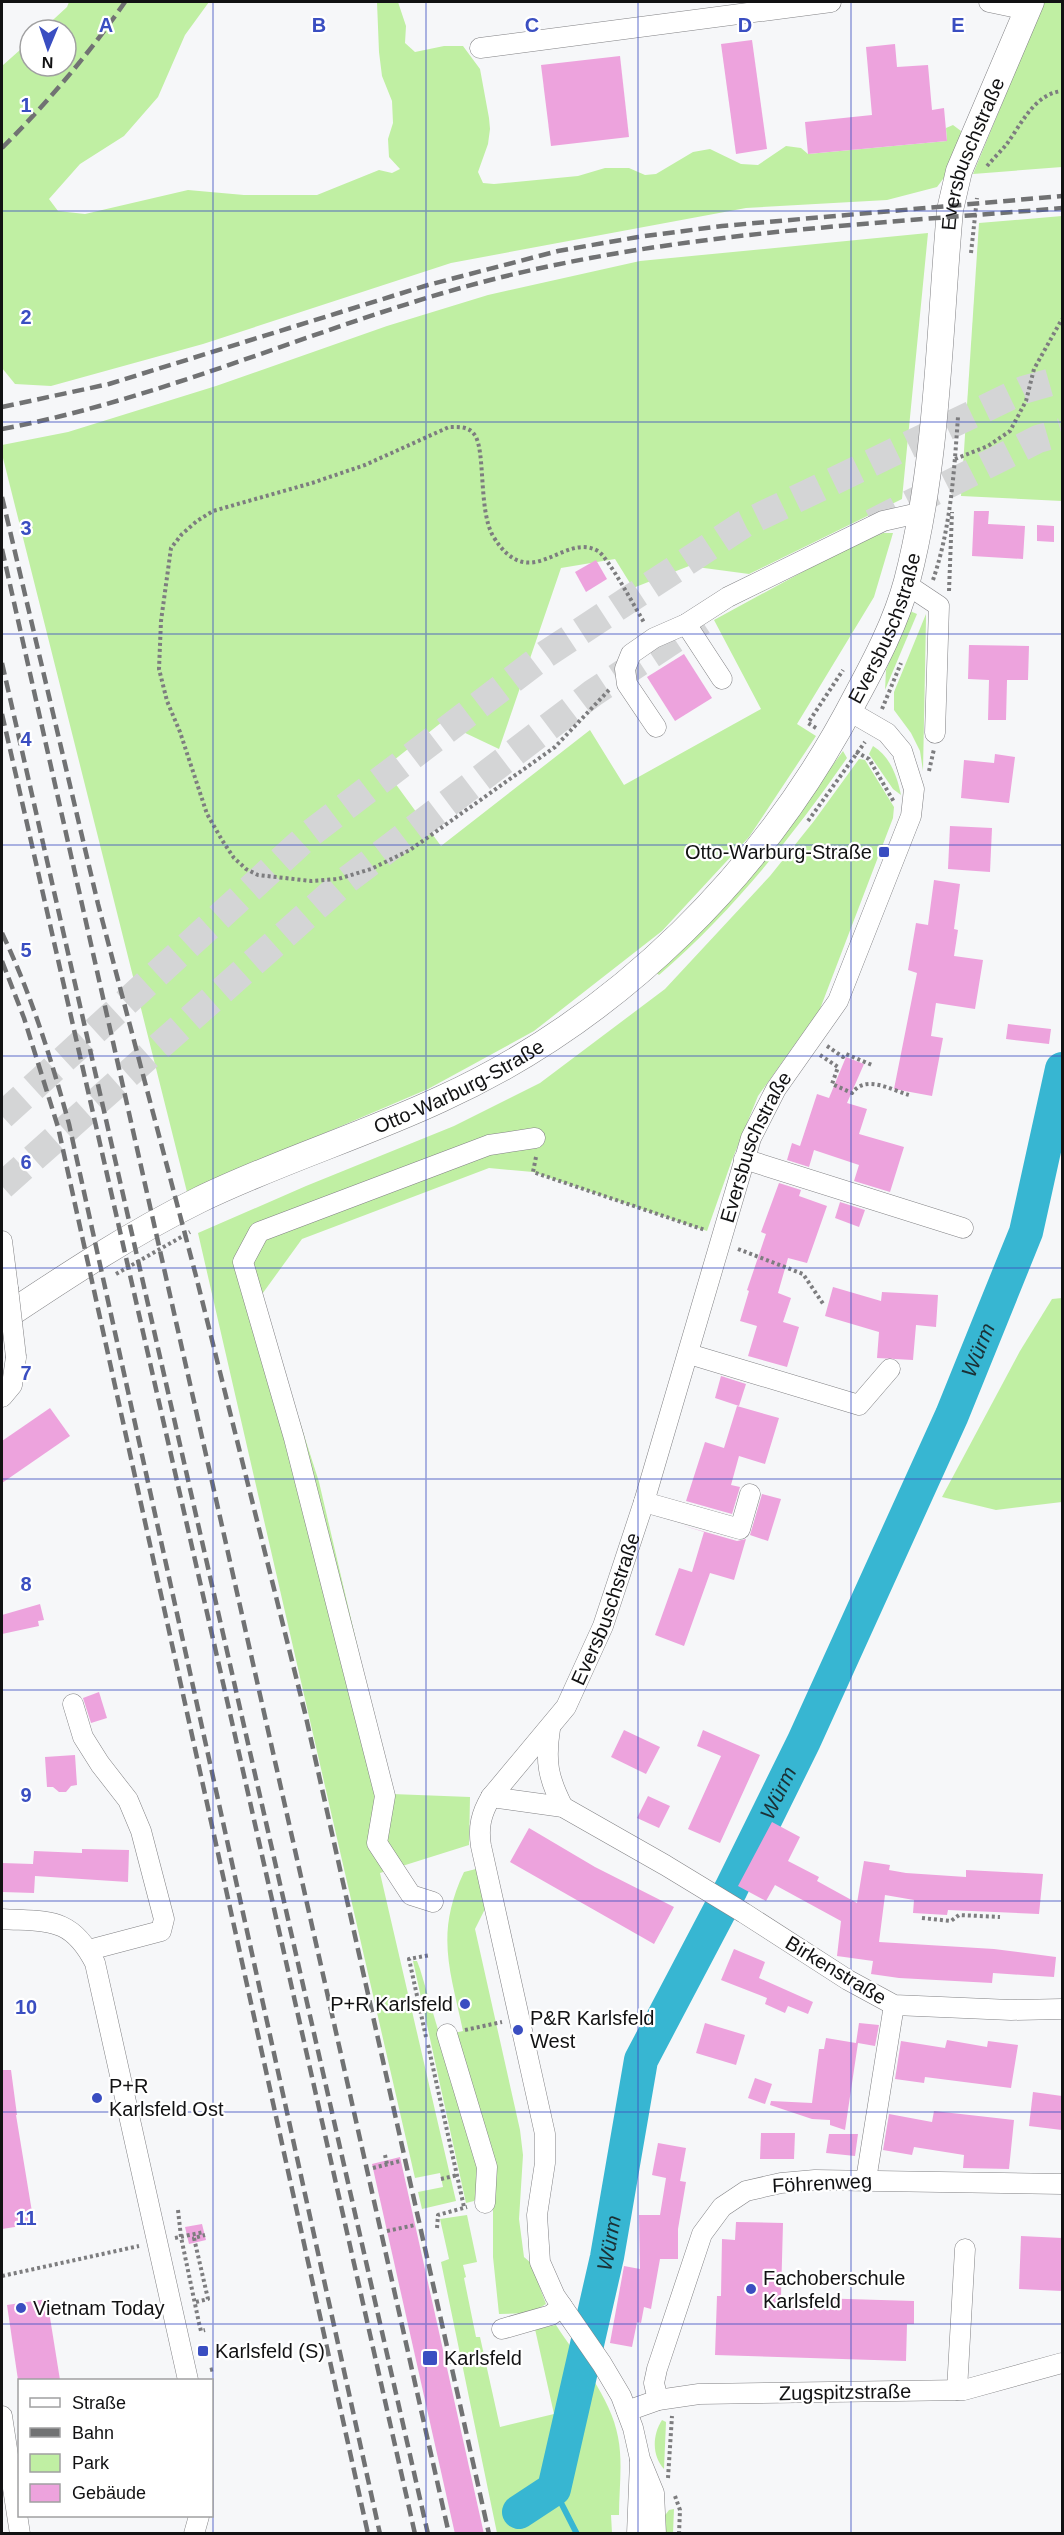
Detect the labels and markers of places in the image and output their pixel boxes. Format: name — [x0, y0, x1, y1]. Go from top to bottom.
place label: Otto-Warburg-Straße — [685, 841, 872, 863]
marker: Otto-Warburg-Straße — [877, 845, 891, 859]
place label: P+R Karlsfeld — [330, 1993, 453, 2015]
marker: P+R Karlsfeld — [458, 1997, 472, 2011]
place label: P&R Karlsfeld West — [530, 2007, 655, 2052]
marker: P&R Karlsfeld West — [511, 2023, 525, 2037]
place label: P+R Karlsfeld Ost — [109, 2075, 224, 2120]
marker: P+R Karlsfeld Ost — [90, 2091, 104, 2105]
place label: Fachoberschule Karlsfeld — [763, 2267, 905, 2312]
marker: Fachoberschule Karlsfeld — [744, 2282, 758, 2296]
place label: Vietnam Today — [33, 2297, 165, 2319]
marker: Vietnam Today — [14, 2301, 28, 2315]
place label: Karlsfeld (S) — [215, 2340, 325, 2362]
marker: Karlsfeld (S) — [196, 2344, 210, 2358]
place label: Karlsfeld — [444, 2347, 522, 2369]
marker: Karlsfeld — [421, 2349, 439, 2367]

